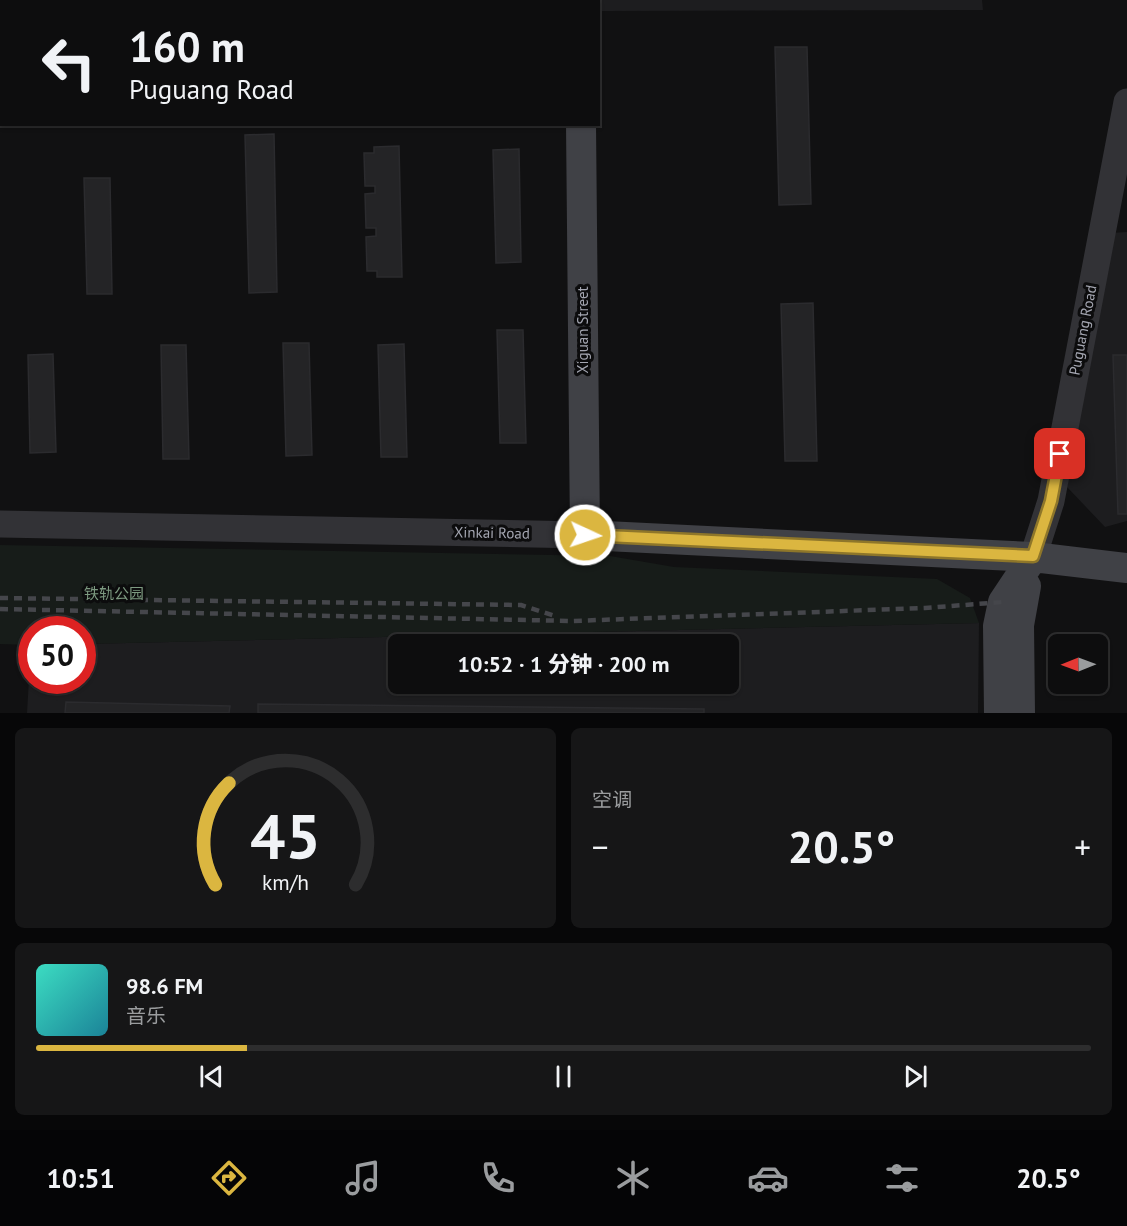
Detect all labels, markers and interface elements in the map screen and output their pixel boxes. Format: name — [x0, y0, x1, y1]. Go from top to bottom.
text: 160 m — [129, 19, 245, 74]
icon: left — [30, 24, 108, 102]
text: Puguang Road — [129, 72, 294, 106]
street label: Puguang Road — [1064, 283, 1101, 377]
street label: Xiguan Street — [573, 286, 592, 374]
pin — [1034, 428, 1085, 479]
icon: arrive — [1043, 437, 1076, 470]
position arrow — [553, 503, 617, 567]
street label: Xinkai Road — [454, 522, 530, 543]
park label: 铁轨公园 — [84, 584, 144, 603]
speed limit sign: 50 — [18, 616, 96, 694]
north arrow — [1048, 634, 1108, 694]
map controls — [1048, 634, 1108, 694]
text: 10:52 · 1 分钟 · 200 m — [458, 650, 669, 678]
text: 空调 — [592, 787, 632, 813]
text: 45 — [250, 795, 321, 876]
text: 20.5° — [788, 817, 895, 875]
text: − — [592, 825, 609, 868]
text: + — [1074, 825, 1091, 868]
text: km/h — [262, 868, 309, 896]
text: 98.6 FM — [126, 972, 203, 1000]
text: 音乐 — [126, 1003, 166, 1029]
icon: previous — [195, 1060, 228, 1093]
icon: pause — [547, 1060, 580, 1093]
icon: next — [899, 1060, 932, 1093]
icon: directions — [208, 1157, 250, 1199]
icon: music — [342, 1157, 384, 1199]
icon: phone — [477, 1157, 519, 1199]
icon: climate — [612, 1157, 654, 1199]
icon: car — [747, 1157, 789, 1199]
icon: filters — [881, 1157, 923, 1199]
text: 10:51 — [46, 1161, 115, 1195]
text: 20.5° — [1016, 1161, 1081, 1195]

